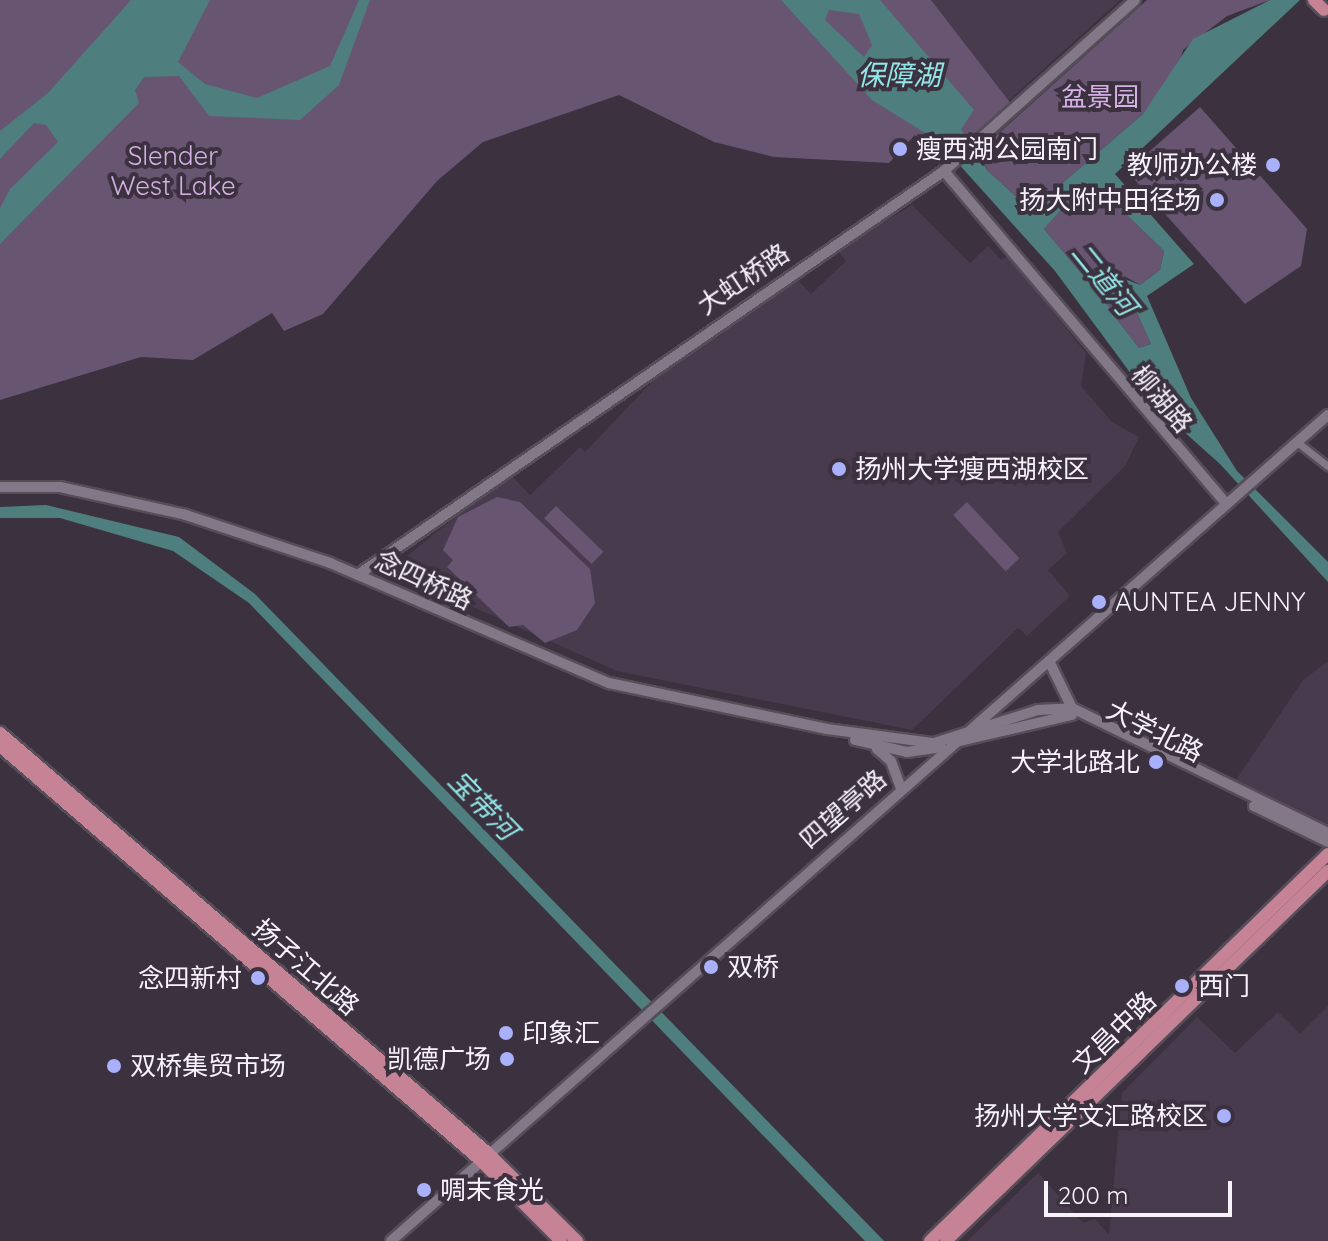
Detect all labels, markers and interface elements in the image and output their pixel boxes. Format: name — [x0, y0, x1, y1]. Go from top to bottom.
water label: 保障湖 — [857, 58, 941, 92]
park label: 盆景园 — [1061, 81, 1139, 113]
place label: 瘦西湖公园南门 — [916, 133, 1098, 165]
park label: Slender West Lake — [110, 140, 236, 202]
marker: 瘦西湖公园南门 — [891, 140, 909, 158]
place label: 教师办公楼 — [1127, 149, 1257, 181]
marker: 教师办公楼 — [1264, 156, 1282, 174]
place label: 扬大附中田径场 — [1019, 184, 1201, 216]
marker: 扬大附中田径场 — [1208, 191, 1226, 209]
water label: 二道河 — [1065, 236, 1143, 322]
street label: 大虹桥路 — [691, 237, 795, 321]
street label: 柳湖路 — [1125, 359, 1199, 439]
place label: 扬州大学瘦西湖校区 — [855, 453, 1089, 485]
marker: 扬州大学瘦西湖校区 — [830, 460, 848, 478]
street label: 念四桥路 — [370, 544, 478, 616]
place label: AUNTEA JENNY — [1115, 586, 1305, 618]
marker: AUNTEA JENNY — [1090, 593, 1108, 611]
street label: 大学北路 — [1102, 693, 1208, 769]
place label: 大学北路北 — [1010, 746, 1140, 778]
marker: 大学北路北 — [1147, 753, 1165, 771]
water label: 宝带河 — [442, 763, 524, 847]
street label: 四望亭路 — [794, 763, 892, 855]
street label: 扬子江北路 — [247, 913, 365, 1021]
place label: 双桥 — [727, 951, 779, 983]
marker: 双桥 — [702, 958, 720, 976]
place label: 念四新村 — [138, 962, 242, 994]
marker: 念四新村 — [249, 969, 267, 987]
place label: 西门 — [1198, 970, 1250, 1002]
marker: 西门 — [1173, 977, 1191, 995]
street label: 文昌中路 — [1066, 985, 1162, 1079]
place label: 印象汇 — [522, 1017, 600, 1049]
marker: 印象汇 — [497, 1024, 515, 1042]
place label: 凯德广场 — [387, 1043, 491, 1075]
place label: 双桥集贸市场 — [130, 1050, 286, 1082]
marker: 凯德广场 — [498, 1050, 516, 1068]
marker: 双桥集贸市场 — [105, 1057, 123, 1075]
place label: 扬州大学文汇路校区 — [974, 1100, 1208, 1132]
marker: 扬州大学文汇路校区 — [1215, 1107, 1233, 1125]
scale bar — [1048, 1165, 1236, 1215]
place label: 啁末食光 — [440, 1174, 544, 1206]
text: 200 m — [1058, 1180, 1128, 1210]
marker: 啁末食光 — [415, 1181, 433, 1199]

